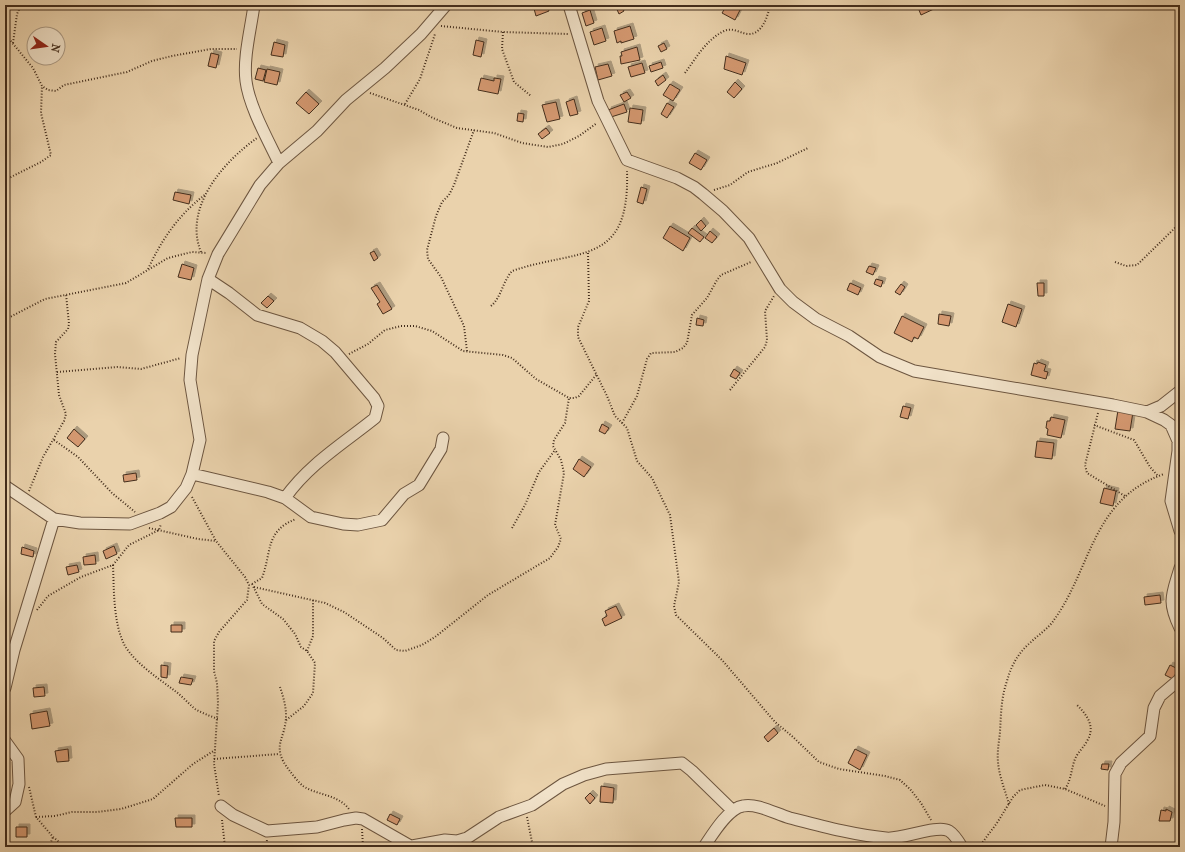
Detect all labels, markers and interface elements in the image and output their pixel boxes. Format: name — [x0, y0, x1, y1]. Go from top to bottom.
north arrow — [26, 26, 66, 66]
text: N — [48, 43, 63, 54]

